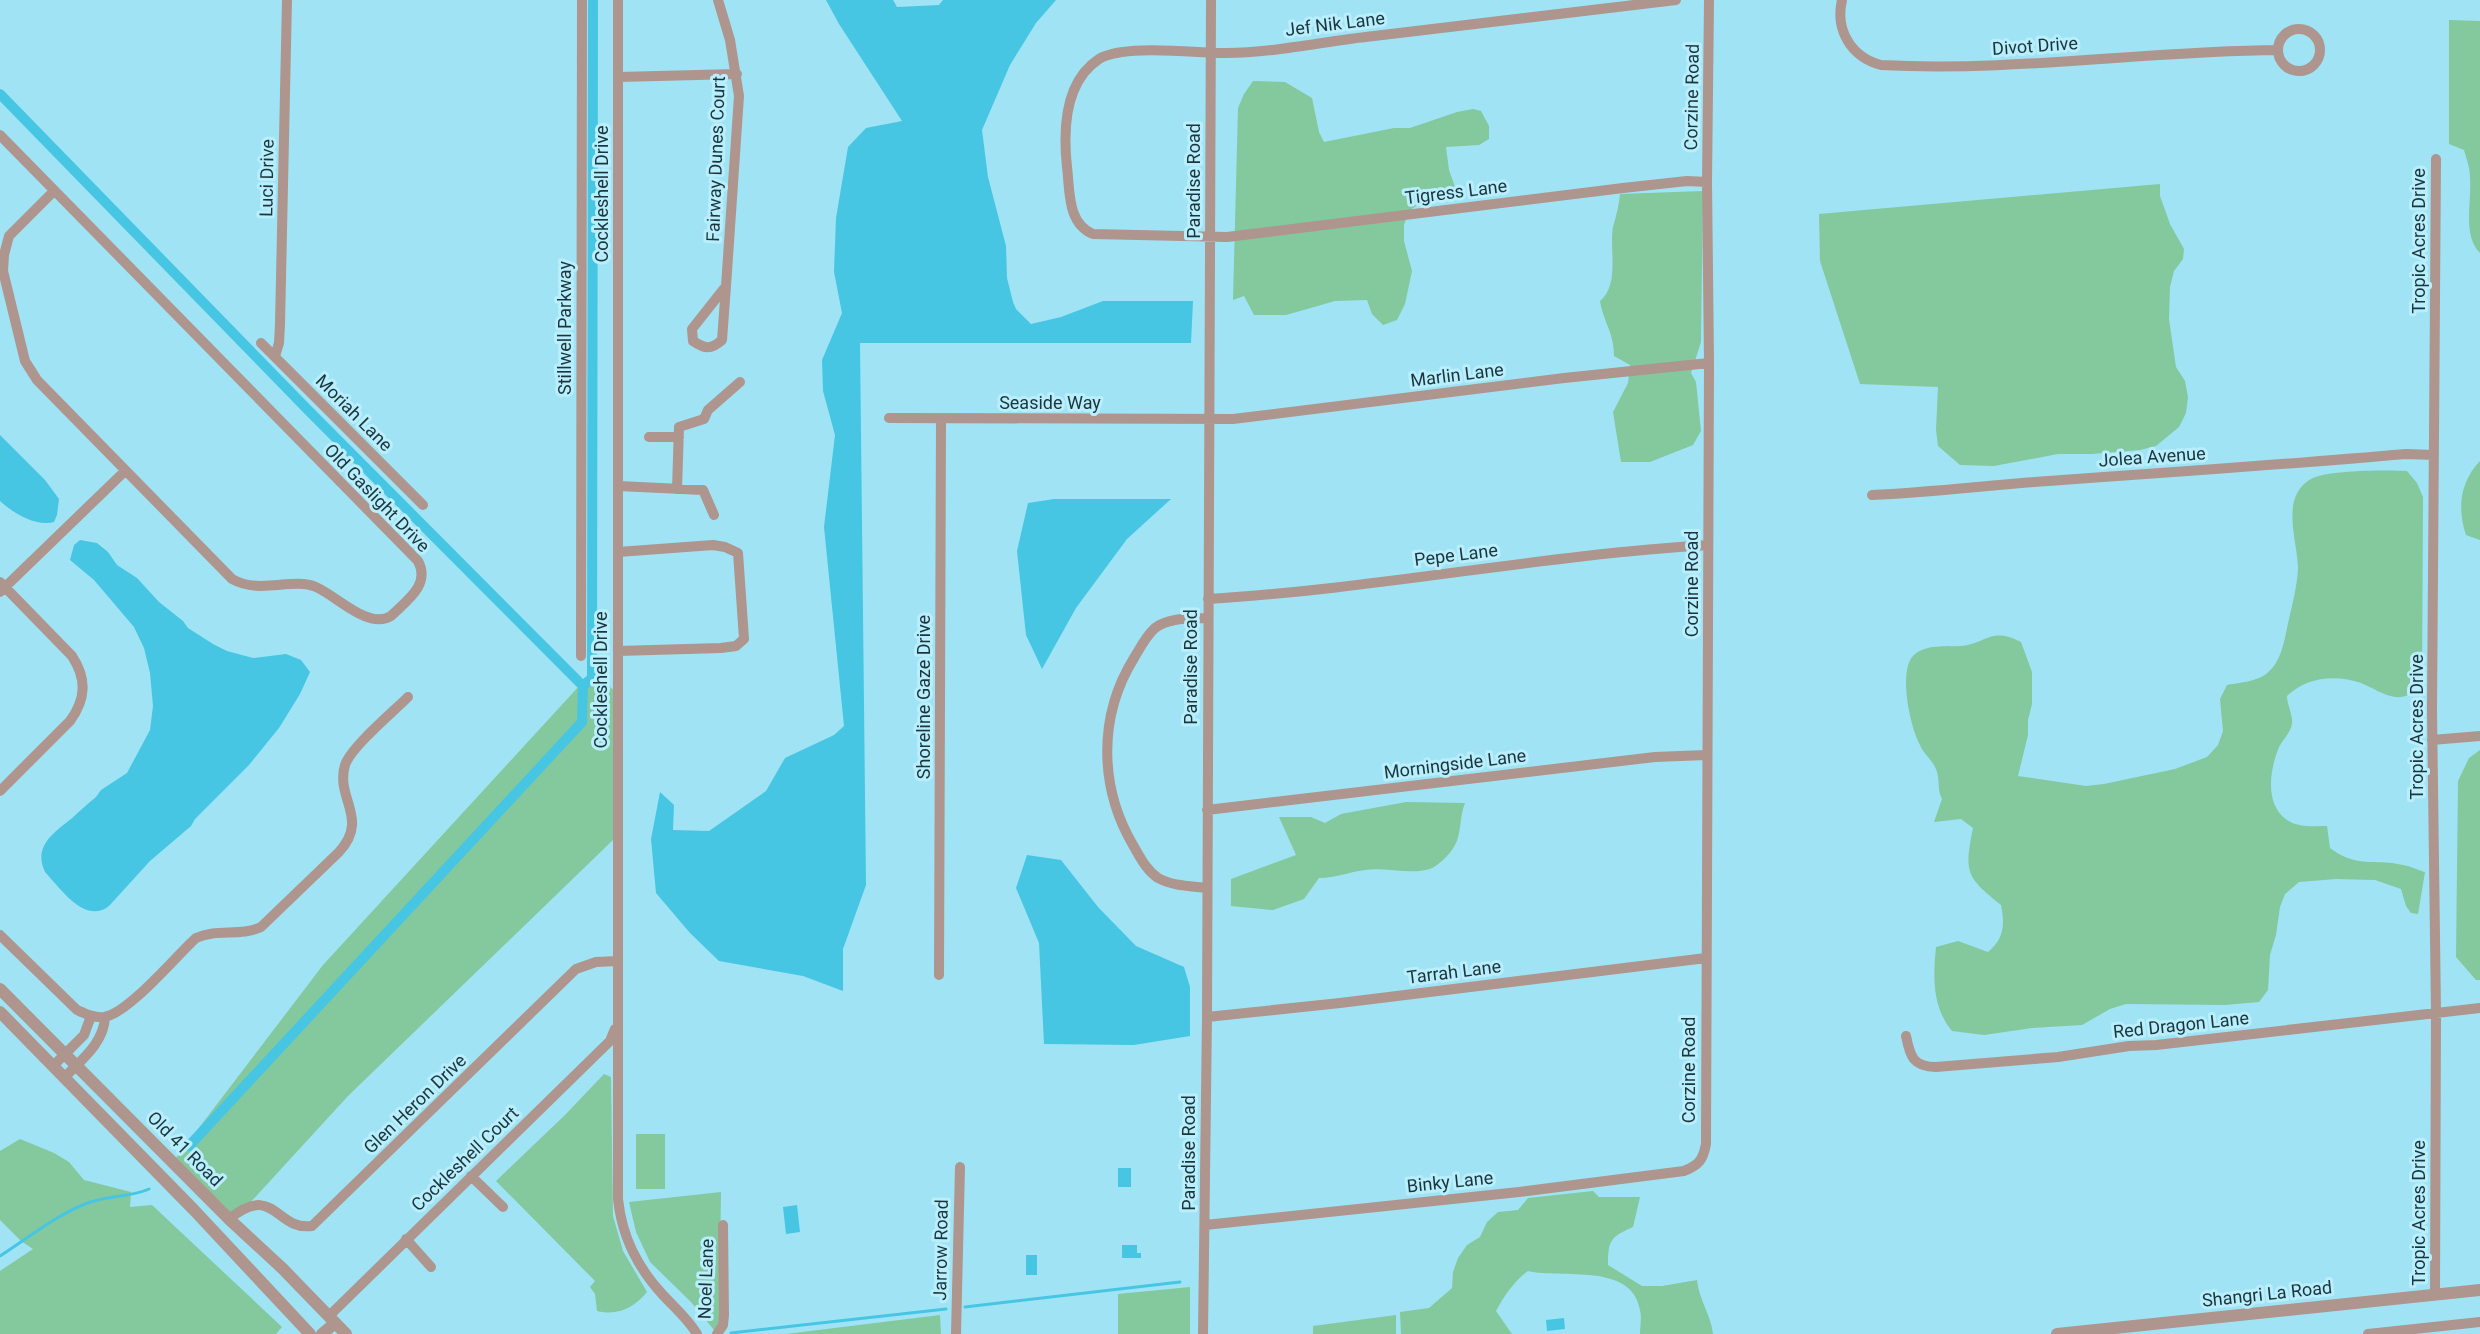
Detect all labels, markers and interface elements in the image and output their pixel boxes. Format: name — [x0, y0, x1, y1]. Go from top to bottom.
street label: Jef Nik Lane — [1284, 7, 1386, 40]
street label: Divot Drive — [1991, 32, 2079, 59]
street label: Corzine Road — [1680, 43, 1703, 150]
street label: Fairway Dunes Court — [702, 76, 729, 242]
street label: Paradise Road — [1183, 123, 1204, 239]
street label: Cockleshell Drive — [591, 126, 612, 262]
street label: Luci Drive — [255, 139, 278, 217]
street label: Tropic Acres Drive — [2408, 168, 2429, 314]
street label: Tigress Lane — [1404, 175, 1508, 208]
street label: Stillwell Parkway — [554, 261, 575, 395]
street label: Marlin Lane — [1409, 358, 1505, 391]
street label: Moriah Lane — [312, 370, 397, 455]
street label: Seaside Way — [999, 392, 1101, 413]
street label: Old Gaslight Drive — [320, 439, 434, 556]
street label: Jolea Avenue — [2098, 442, 2206, 471]
street label: Corzine Road — [1681, 531, 1702, 637]
street label: Pepe Lane — [1413, 539, 1499, 570]
street label: Paradise Road — [1180, 609, 1201, 725]
street label: Cockleshell Drive — [590, 612, 611, 748]
street label: Shoreline Gaze Drive — [913, 615, 934, 779]
street label: Tropic Acres Drive — [2406, 654, 2427, 800]
street label: Morningside Lane — [1383, 744, 1527, 783]
street label: Tarrah Lane — [1406, 955, 1502, 988]
street label: Red Dragon Lane — [2112, 1007, 2250, 1042]
street label: Corzine Road — [1678, 1017, 1699, 1123]
street label: Glen Heron Drive — [359, 1050, 470, 1158]
street label: Paradise Road — [1178, 1095, 1199, 1211]
street label: Cockleshell Court — [407, 1102, 523, 1215]
street label: Old 41 Road — [144, 1107, 227, 1190]
street label: Tropic Acres Drive — [2408, 1140, 2429, 1286]
street label: Binky Lane — [1406, 1167, 1494, 1196]
street label: Jarrow Road — [929, 1199, 952, 1301]
street label: Noel Lane — [694, 1238, 717, 1320]
street label: Shangri La Road — [2201, 1276, 2333, 1311]

